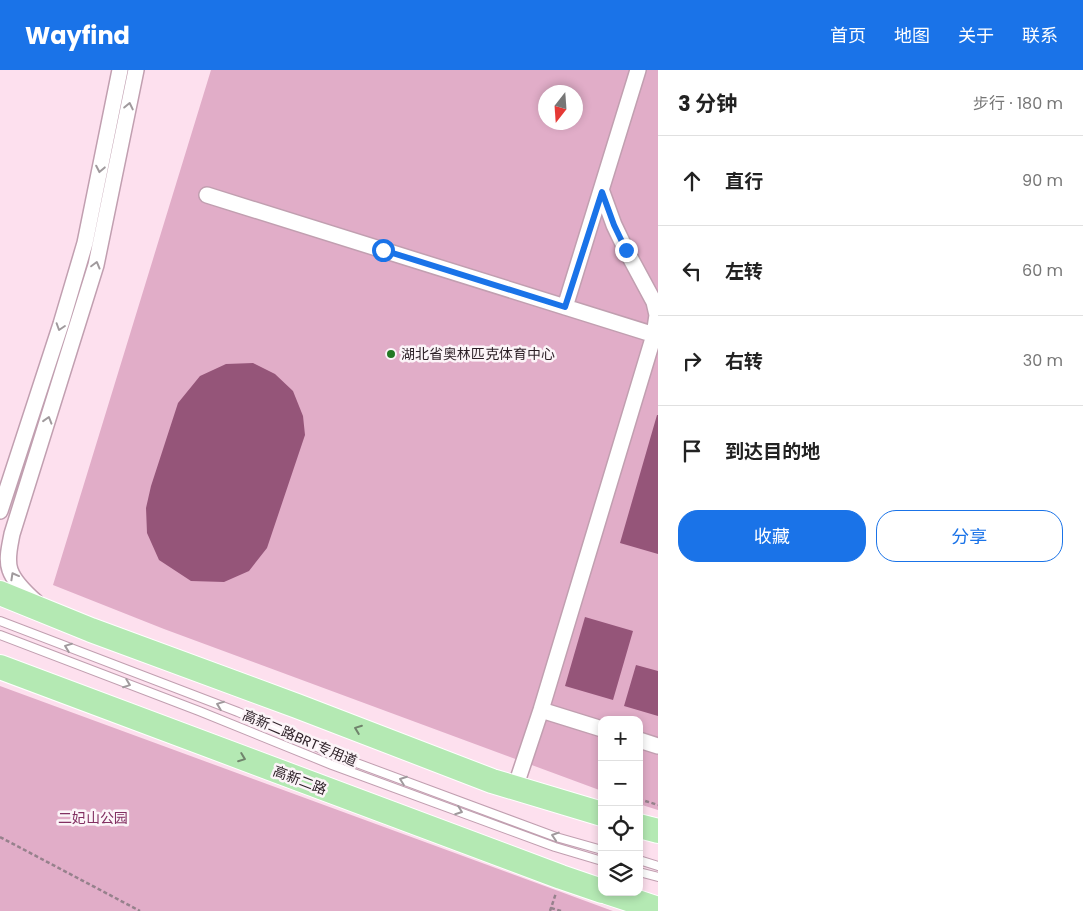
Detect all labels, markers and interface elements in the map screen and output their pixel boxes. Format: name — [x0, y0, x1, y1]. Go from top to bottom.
text: Wayfind — [25, 19, 130, 52]
text: 首页 — [830, 23, 866, 48]
text: 地图 — [894, 23, 930, 48]
text: 关于 — [958, 23, 994, 48]
text: 联系 — [1022, 23, 1058, 48]
north arrow — [538, 85, 583, 130]
text: 3 分钟 — [678, 89, 737, 118]
text: 步行 · 180 m — [973, 92, 1063, 115]
one-way arrow — [123, 102, 134, 110]
one-way arrow — [95, 165, 106, 174]
icon: ahead — [678, 167, 706, 195]
text: 直行 — [725, 168, 763, 195]
text: 90 m — [1022, 169, 1063, 192]
route start — [372, 239, 395, 262]
route end — [615, 239, 638, 262]
icon: left — [678, 257, 706, 285]
text: 左转 — [725, 258, 763, 285]
text: 60 m — [1022, 259, 1063, 282]
one-way arrow — [90, 261, 100, 270]
one-way arrow — [56, 322, 66, 330]
place label: 湖北省奥林匹克体育中心 — [401, 344, 555, 364]
icon: right — [678, 347, 706, 375]
marker: 湖北省奥林匹克体育中心 — [385, 348, 397, 360]
text: 右转 — [725, 348, 763, 375]
text: 30 m — [1023, 349, 1063, 372]
one-way arrow — [42, 417, 52, 425]
icon: arrive — [678, 437, 706, 465]
text: 到达目的地 — [725, 438, 820, 465]
button: 收藏 — [678, 510, 866, 562]
button: 分享 — [876, 510, 1063, 562]
one-way arrow — [10, 572, 20, 581]
one-way arrow — [64, 643, 73, 653]
one-way arrow — [122, 678, 131, 688]
one-way arrow — [216, 701, 225, 711]
street label: 高新二路BRT专用道 — [240, 705, 360, 771]
map controls — [598, 716, 643, 896]
button: + — [598, 716, 643, 761]
one-way arrow — [354, 725, 362, 735]
one-way arrow — [237, 752, 246, 762]
street label: 高新二路 — [270, 761, 330, 799]
button: − — [598, 761, 643, 806]
one-way arrow — [399, 776, 407, 786]
one-way arrow — [454, 805, 462, 815]
button: locate — [598, 806, 643, 851]
park label: 二妃山公园 — [58, 808, 128, 828]
one-way arrow — [551, 832, 560, 842]
button: layers — [598, 851, 643, 896]

